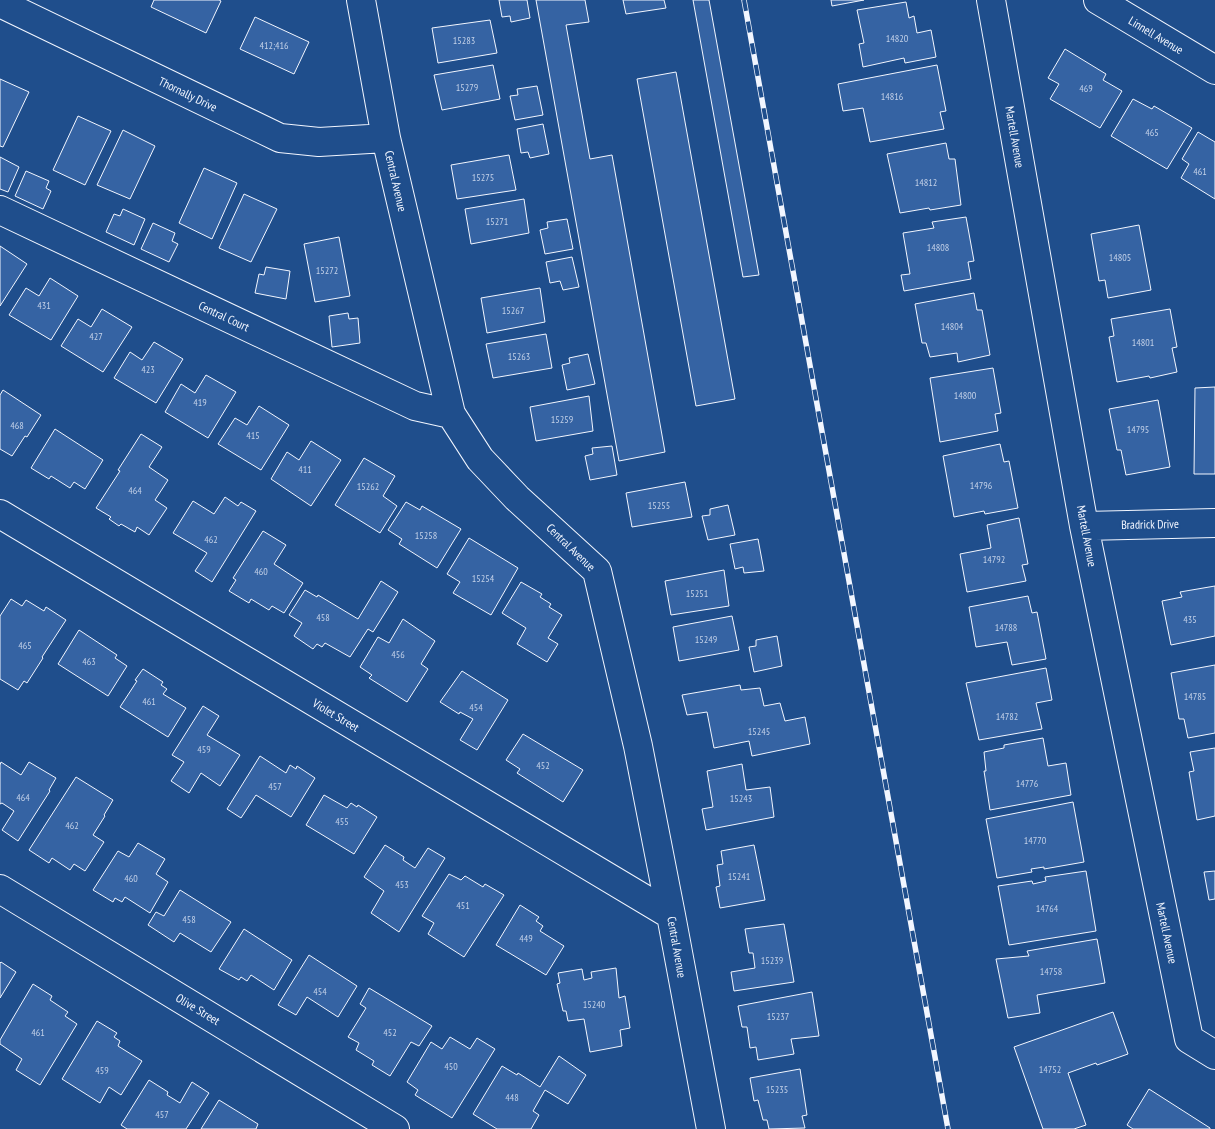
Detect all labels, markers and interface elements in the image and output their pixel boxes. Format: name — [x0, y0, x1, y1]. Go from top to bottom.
street label: Linnell Avenue — [1126, 13, 1186, 57]
house number: 14820 — [886, 32, 909, 45]
house number: 15283 — [453, 34, 475, 47]
house number: 412;416 — [259, 39, 289, 52]
street label: Thornally Drive — [156, 73, 220, 115]
house number: 15279 — [456, 81, 478, 94]
house number: 469 — [1079, 82, 1093, 95]
house number: 14816 — [881, 90, 904, 103]
street label: Martell Avenue — [1002, 105, 1028, 169]
house number: 465 — [1145, 126, 1159, 139]
street label: Central Avenue — [382, 149, 410, 213]
house number: 461 — [1193, 165, 1207, 178]
house number: 15275 — [472, 171, 494, 184]
house number: 14812 — [915, 176, 937, 189]
house number: 15271 — [486, 215, 508, 228]
house number: 14808 — [927, 241, 949, 254]
house number: 14805 — [1109, 251, 1131, 264]
house number: 15272 — [316, 264, 338, 277]
street label: Central Court — [196, 298, 253, 335]
house number: 431 — [37, 299, 51, 312]
house number: 15267 — [502, 304, 524, 317]
house number: 14804 — [941, 320, 964, 333]
house number: 427 — [89, 330, 103, 343]
house number: 14801 — [1132, 336, 1154, 349]
house number: 15263 — [508, 350, 530, 363]
house number: 423 — [141, 363, 155, 376]
house number: 14800 — [954, 389, 977, 402]
house number: 419 — [193, 396, 207, 409]
house number: 15259 — [551, 413, 573, 426]
house number: 468 — [10, 419, 24, 432]
house number: 14795 — [1127, 423, 1149, 436]
house number: 415 — [246, 429, 260, 442]
house number: 411 — [298, 463, 312, 476]
house number: 14796 — [970, 479, 993, 492]
house number: 15262 — [357, 480, 379, 493]
house number: 464 — [128, 484, 142, 497]
house number: 15255 — [648, 499, 670, 512]
street label: Martell Avenue — [1074, 504, 1100, 568]
street label: Bradrick Drive — [1121, 516, 1179, 532]
street label: Central Avenue — [543, 520, 599, 574]
house number: 15258 — [415, 529, 437, 542]
house number: 462 — [204, 533, 218, 546]
house number: 14792 — [983, 553, 1005, 566]
house number: 460 — [254, 565, 268, 578]
house number: 15254 — [472, 572, 495, 585]
house number: 15251 — [686, 587, 708, 600]
house number: 458 — [316, 611, 330, 624]
house number: 435 — [1183, 613, 1197, 626]
house number: 14788 — [995, 621, 1017, 634]
house number: 15249 — [695, 633, 717, 646]
house number: 465 — [18, 639, 32, 652]
house number: 456 — [391, 648, 405, 661]
house number: 463 — [82, 655, 96, 668]
house number: 14785 — [1184, 690, 1206, 703]
house number: 461 — [142, 695, 156, 708]
street label: Violet Street — [309, 695, 363, 735]
house number: 454 — [469, 701, 483, 714]
house number: 14782 — [996, 710, 1018, 723]
house number: 15245 — [748, 725, 770, 738]
house number: 459 — [197, 743, 211, 756]
house number: 452 — [536, 759, 550, 772]
house number: 14776 — [1016, 777, 1039, 790]
house number: 457 — [268, 780, 282, 793]
house number: 464 — [16, 791, 30, 804]
house number: 15243 — [730, 792, 752, 805]
house number: 455 — [335, 815, 349, 828]
house number: 462 — [65, 819, 79, 832]
house number: 14770 — [1024, 834, 1047, 847]
house number: 15241 — [728, 870, 750, 883]
house number: 460 — [124, 872, 138, 885]
house number: 453 — [395, 878, 409, 891]
house number: 451 — [456, 899, 470, 912]
street label: Martell Avenue — [1153, 901, 1181, 965]
house number: 14764 — [1036, 902, 1059, 915]
house number: 458 — [182, 913, 196, 926]
street label: Central Avenue — [664, 915, 690, 979]
house number: 449 — [519, 932, 533, 945]
house number: 15239 — [761, 954, 783, 967]
house number: 14758 — [1040, 965, 1062, 978]
house number: 454 — [313, 985, 327, 998]
street label: Olive Street — [173, 990, 223, 1028]
house number: 15240 — [583, 998, 606, 1011]
house number: 15237 — [767, 1010, 789, 1023]
house number: 461 — [31, 1026, 45, 1039]
house number: 452 — [383, 1026, 397, 1039]
house number: 450 — [444, 1060, 458, 1073]
house number: 14752 — [1039, 1063, 1061, 1076]
house number: 459 — [95, 1064, 109, 1077]
house number: 15235 — [766, 1083, 788, 1096]
house number: 448 — [505, 1091, 519, 1104]
house number: 457 — [155, 1108, 169, 1121]

